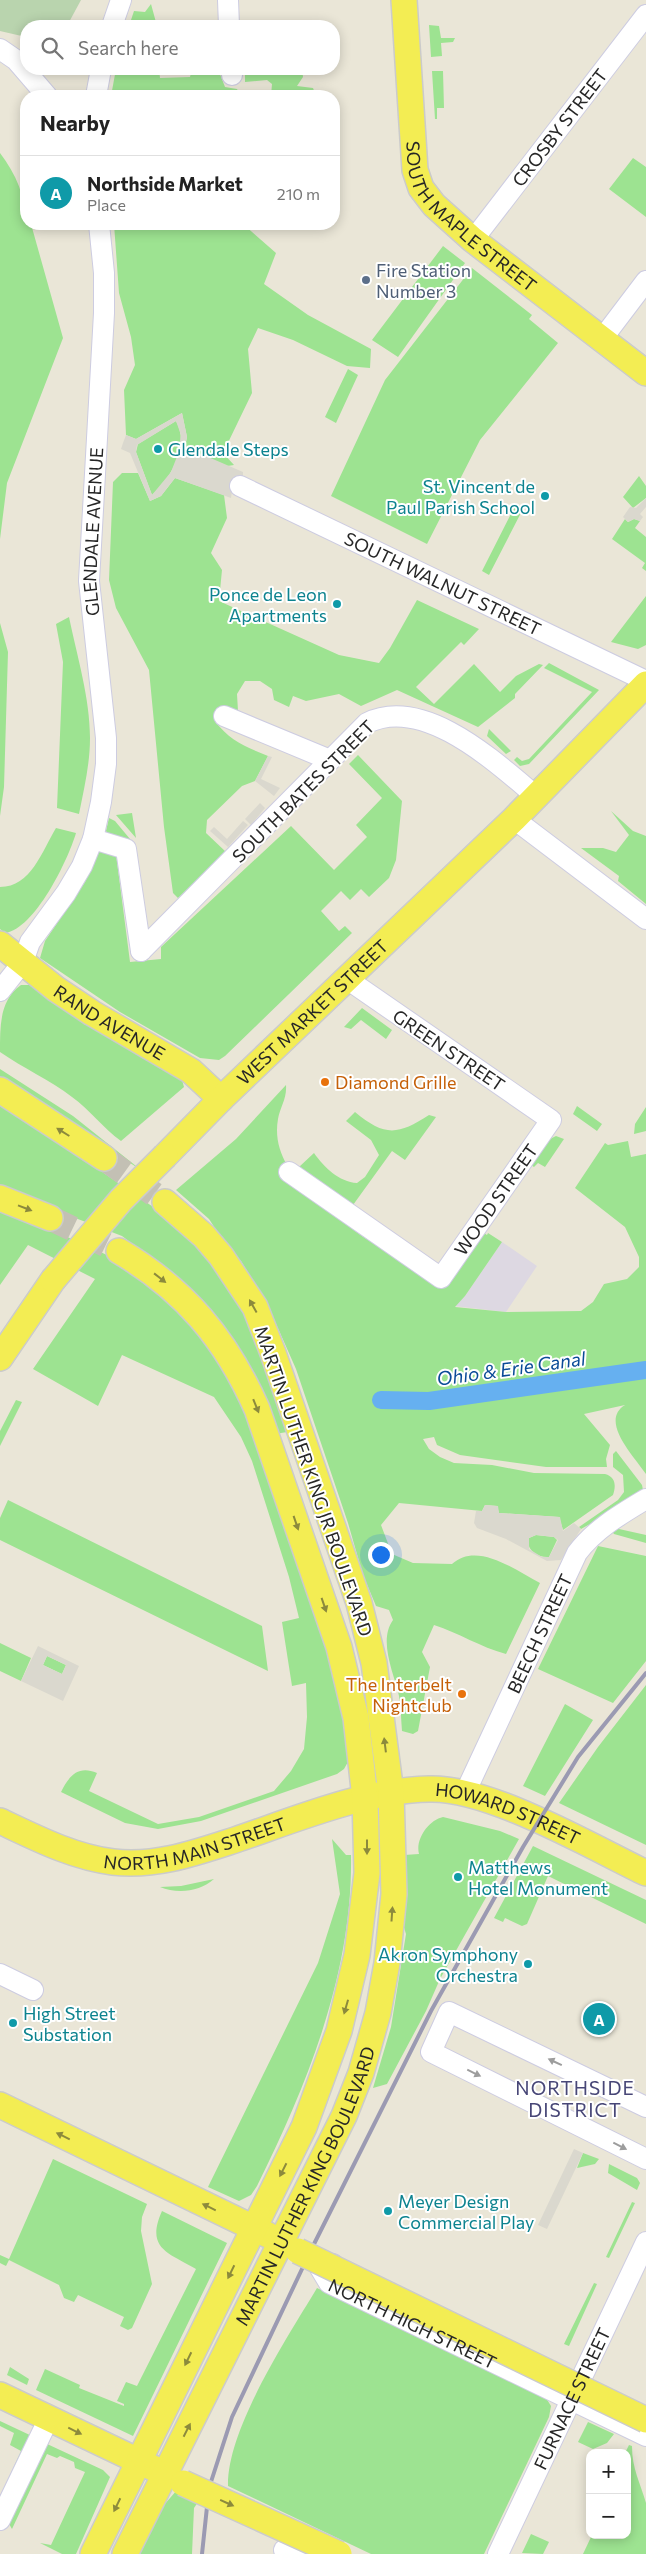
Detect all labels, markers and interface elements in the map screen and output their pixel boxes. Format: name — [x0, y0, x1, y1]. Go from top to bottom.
search box — [20, 20, 340, 75]
icon: search — [38, 34, 66, 62]
text: Search here — [78, 36, 178, 59]
street label: CROSBY STREET — [507, 64, 612, 191]
text: Nearby — [40, 110, 110, 135]
street label: SOUTH MAPLE STREET — [402, 140, 541, 296]
text: Northside Market — [87, 172, 243, 195]
text: A — [50, 184, 62, 203]
text: 210 m — [277, 184, 320, 203]
text: Place — [87, 195, 126, 214]
place label: Fire Station Number 3 — [376, 259, 471, 302]
marker: Fire Station Number 3 — [360, 274, 372, 286]
place label: Glendale Steps — [168, 438, 289, 460]
marker: Glendale Steps — [152, 443, 164, 455]
street label: GLENDALE AVENUE — [78, 447, 107, 617]
place label: St. Vincent de Paul Parish School — [386, 475, 535, 518]
marker: St. Vincent de Paul Parish School — [539, 490, 551, 502]
street label: SOUTH WALNUT STREET — [341, 527, 545, 640]
place label: Ponce de Leon Apartments — [209, 583, 327, 626]
marker: Ponce de Leon Apartments — [331, 598, 343, 610]
street label: SOUTH BATES STREET — [227, 715, 379, 867]
street label: WEST MARKET STREET — [232, 935, 392, 1089]
street label: RAND AVENUE — [50, 980, 169, 1064]
street label: GREEN STREET — [389, 1004, 509, 1096]
place label: Diamond Grille — [335, 1071, 457, 1093]
marker: Diamond Grille — [319, 1076, 331, 1088]
one-way arrow — [56, 1127, 69, 1136]
street label: WOOD STREET — [449, 1139, 542, 1260]
one-way arrow — [18, 1204, 33, 1212]
one-way arrow — [153, 1272, 166, 1283]
one-way arrow — [249, 1298, 257, 1313]
street label: MARTIN LUTHER KING JR BOULEVARD — [250, 1323, 378, 1639]
water label: Ohio & Erie Canal — [435, 1346, 588, 1390]
one-way arrow — [252, 1399, 260, 1414]
one-way arrow — [292, 1516, 300, 1531]
your location — [368, 1542, 394, 1568]
street label: BEECH STREET — [502, 1570, 577, 1697]
one-way arrow — [321, 1598, 329, 1613]
place label: The Interbelt Nightclub — [346, 1673, 452, 1716]
marker: The Interbelt Nightclub — [456, 1688, 468, 1700]
one-way arrow — [381, 1736, 389, 1752]
street label: HOWARD STREET — [434, 1778, 584, 1849]
street label: NORTH MAIN STREET — [102, 1812, 288, 1874]
one-way arrow — [363, 1839, 371, 1855]
place label: Matthews Hotel Monument — [468, 1856, 608, 1899]
marker: Matthews Hotel Monument — [452, 1871, 464, 1883]
one-way arrow — [389, 1906, 397, 1922]
place label: Akron Symphony Orchestra — [378, 1943, 518, 1986]
marker: Akron Symphony Orchestra — [522, 1958, 534, 1970]
one-way arrow — [341, 2000, 349, 2015]
pin: A — [583, 2000, 615, 2038]
place label: High Street Substation — [23, 2002, 116, 2045]
marker: High Street Substation — [7, 2017, 19, 2029]
street label: MARTIN LUTHER KING BOULEVARD — [230, 2044, 379, 2329]
one-way arrow — [548, 2057, 562, 2065]
one-way arrow — [467, 2069, 482, 2078]
district label: NORTHSIDE DISTRICT — [515, 2076, 635, 2121]
one-way arrow — [56, 2132, 70, 2140]
one-way arrow — [613, 2142, 627, 2150]
one-way arrow — [279, 2163, 287, 2178]
place label: Meyer Design Commercial Play — [398, 2190, 534, 2233]
one-way arrow — [202, 2203, 216, 2211]
marker: Meyer Design Commercial Play — [382, 2205, 394, 2217]
one-way arrow — [227, 2265, 235, 2279]
street label: NORTH HIGH STREET — [325, 2273, 500, 2373]
street label: FURNACE STREET — [529, 2324, 615, 2473]
one-way arrow — [184, 2352, 192, 2366]
one-way arrow — [183, 2423, 191, 2437]
one-way arrow — [68, 2427, 83, 2436]
map controls — [586, 2449, 631, 2539]
button: + — [586, 2449, 631, 2494]
button: − — [586, 2494, 631, 2539]
one-way arrow — [112, 2498, 120, 2512]
one-way arrow — [220, 2500, 234, 2508]

